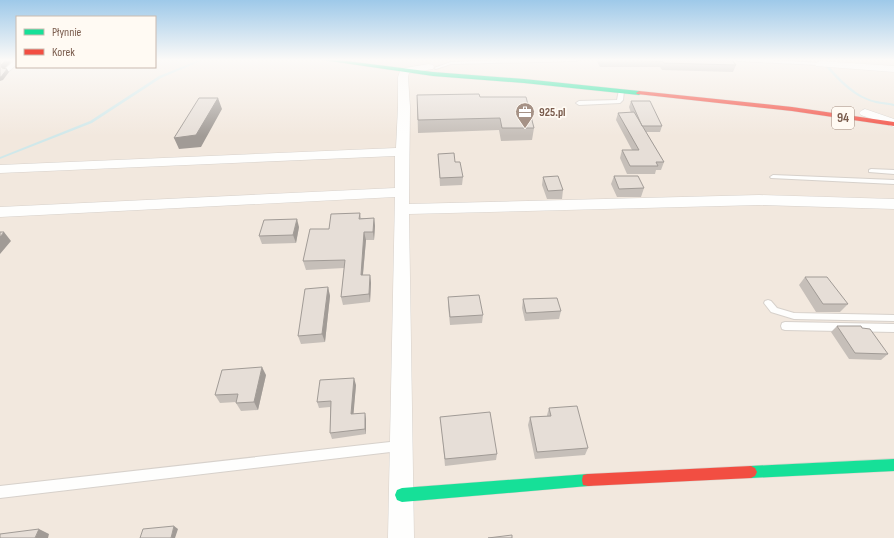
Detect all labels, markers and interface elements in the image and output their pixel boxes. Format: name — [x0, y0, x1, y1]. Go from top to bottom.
legend — [16, 16, 156, 68]
text: Płynnie — [52, 25, 82, 40]
text: Korek — [52, 45, 75, 60]
office icon: 925.pl — [514, 101, 536, 129]
place label: 925.pl — [539, 105, 566, 120]
road number: 94 — [832, 107, 854, 129]

